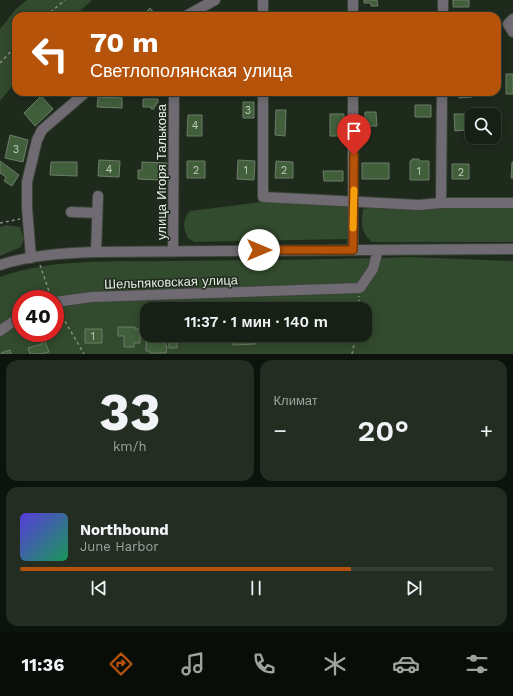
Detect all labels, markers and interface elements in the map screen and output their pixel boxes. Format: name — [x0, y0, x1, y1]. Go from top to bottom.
text: 70 m — [90, 26, 159, 59]
icon: left — [24, 28, 76, 80]
text: Светлополянская улица — [90, 60, 293, 81]
street label: улица Игоря Талькова — [154, 103, 169, 240]
house number: 3 — [245, 104, 251, 117]
map controls — [465, 108, 501, 144]
button: search — [465, 108, 501, 144]
pin — [337, 114, 371, 155]
house number: 4 — [192, 119, 199, 132]
icon: arrive — [343, 120, 365, 142]
house number: 3 — [13, 143, 19, 156]
house number: 4 — [106, 163, 113, 176]
house number: 2 — [193, 164, 199, 177]
house number: 1 — [244, 164, 248, 177]
house number: 2 — [281, 164, 287, 177]
house number: 1 — [417, 165, 421, 178]
house number: 2 — [458, 166, 464, 179]
position arrow — [238, 229, 280, 271]
street label: Шельпяковская улица — [104, 272, 239, 292]
speed limit sign: 40 — [12, 290, 64, 342]
text: 11:37 · 1 мин · 140 m — [184, 313, 328, 331]
house number: 1 — [91, 330, 95, 343]
text: 33 — [99, 382, 161, 443]
text: Климат — [274, 393, 318, 408]
text: 20° — [358, 413, 409, 448]
text: − — [274, 418, 287, 443]
text: + — [480, 418, 493, 443]
text: km/h — [113, 439, 147, 454]
text: Northbound — [80, 521, 169, 539]
text: June Harbor — [80, 539, 159, 554]
icon: previous — [88, 577, 110, 599]
icon: pause — [245, 577, 267, 599]
icon: next — [403, 577, 425, 599]
icon: directions — [107, 650, 135, 678]
icon: music — [179, 650, 207, 678]
icon: phone — [250, 650, 278, 678]
icon: climate — [321, 650, 349, 678]
icon: car — [392, 650, 420, 678]
icon: filters — [463, 650, 491, 678]
text: 11:36 — [22, 654, 64, 675]

